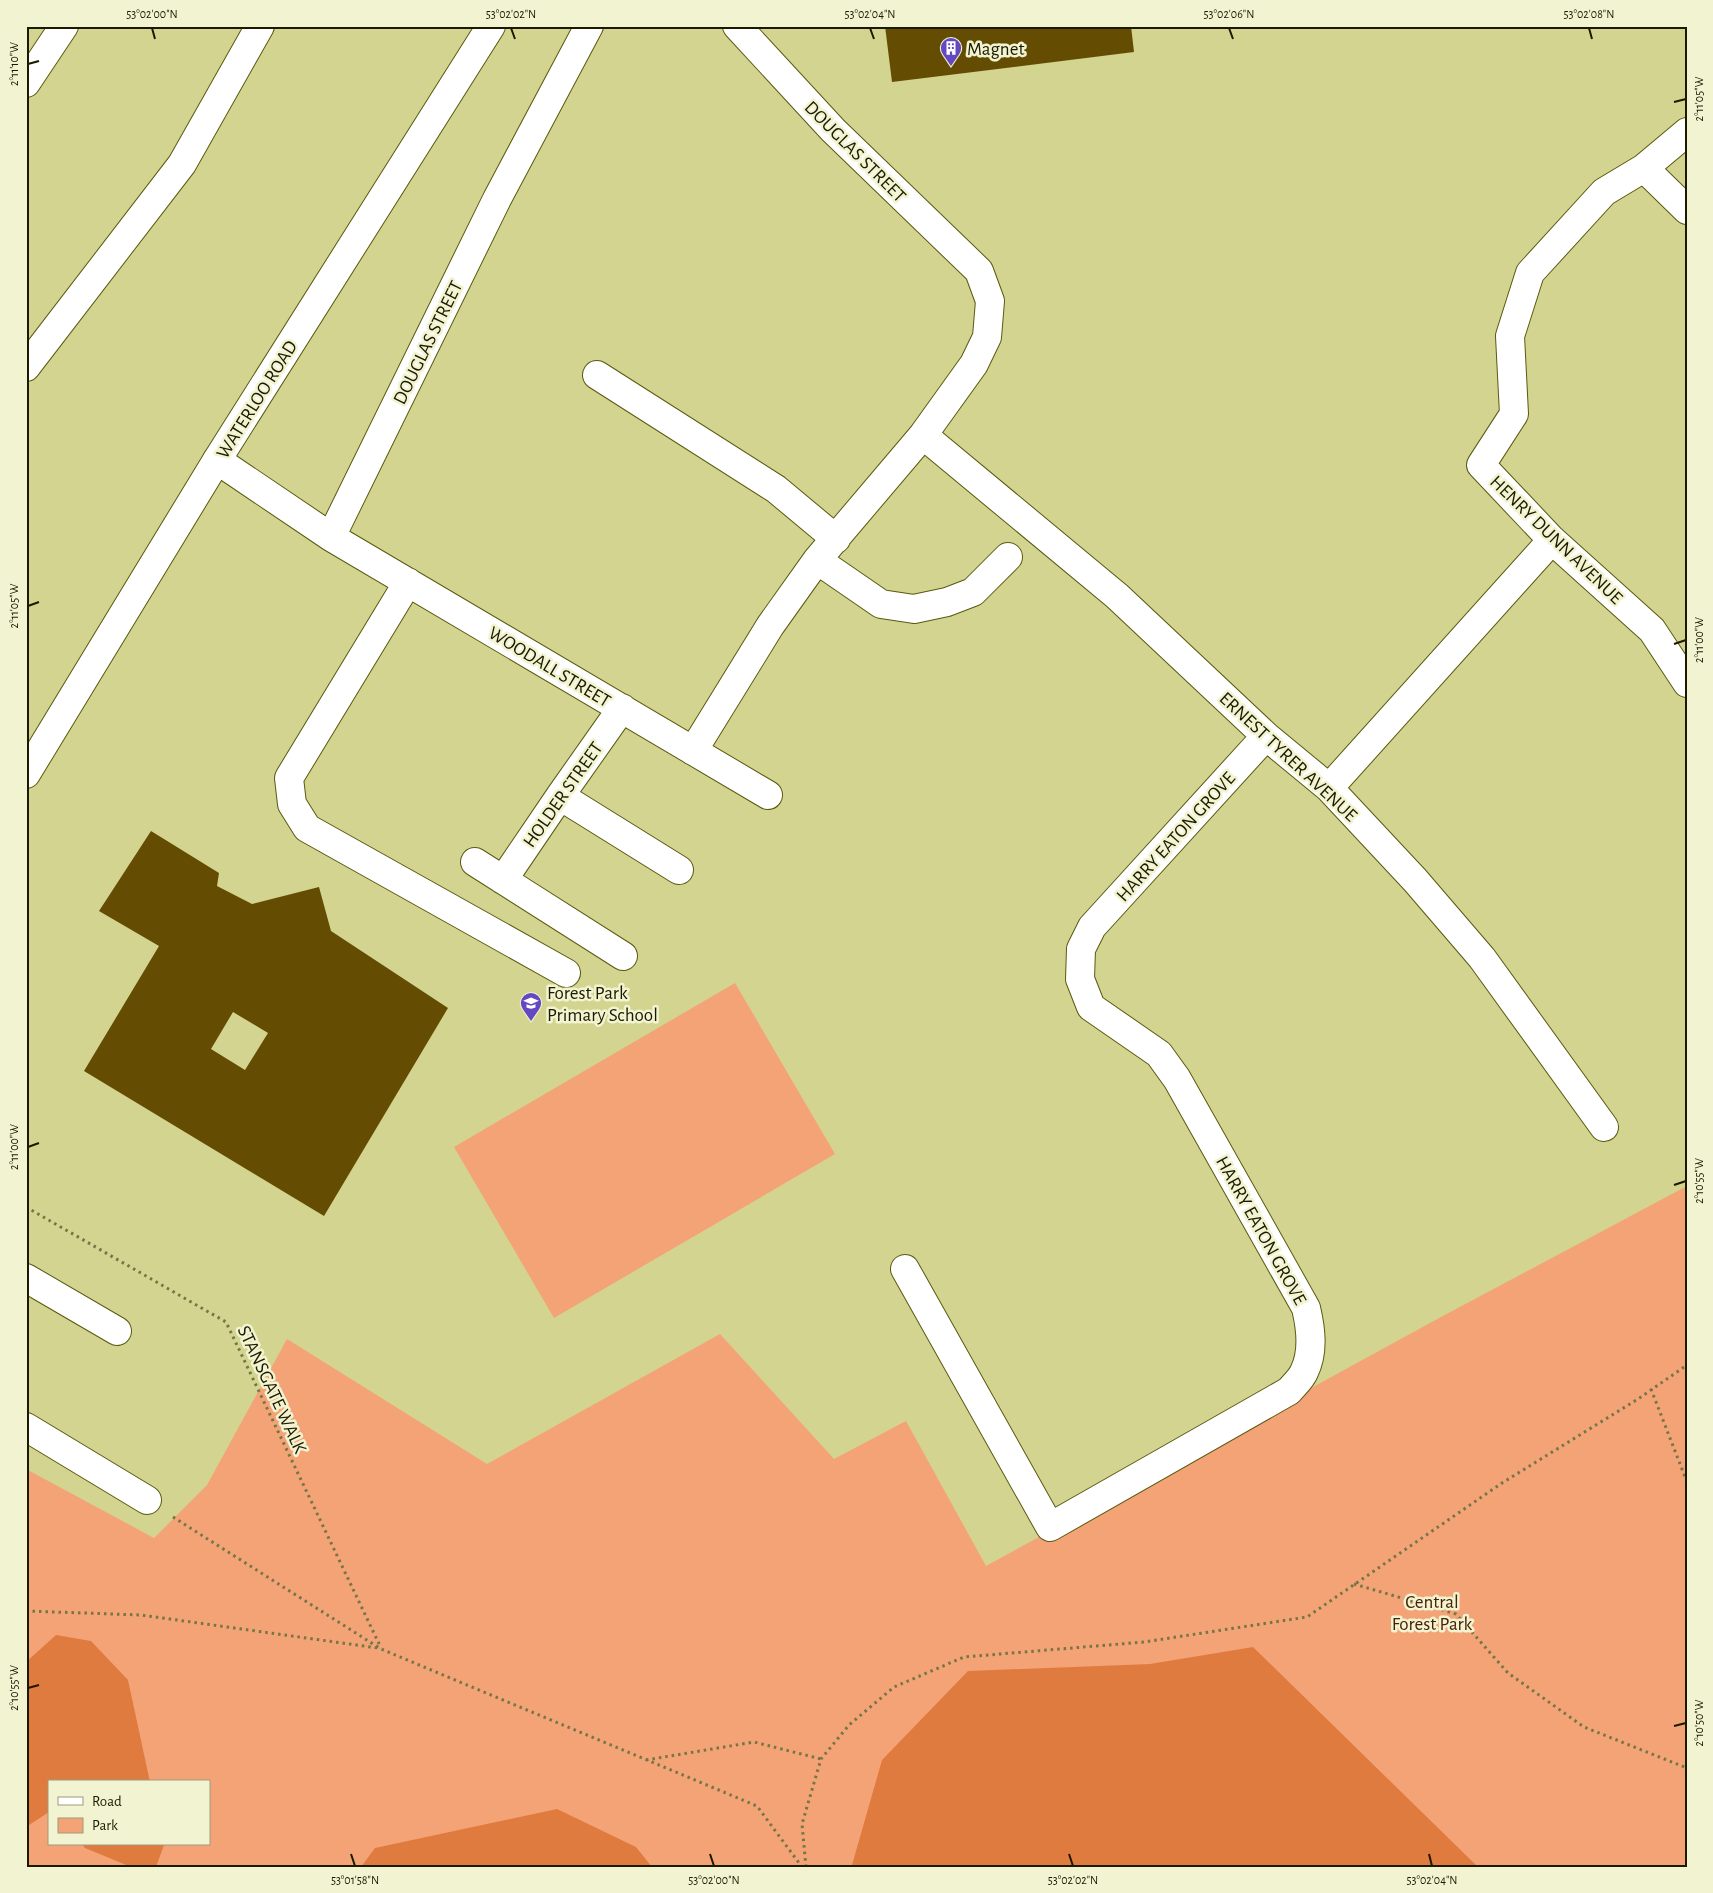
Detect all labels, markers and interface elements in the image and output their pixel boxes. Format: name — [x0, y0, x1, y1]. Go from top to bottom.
text: 53°02'00"N — [126, 8, 178, 20]
text: 53°02'02"N — [486, 8, 536, 20]
text: 53°02'04"N — [845, 8, 895, 20]
text: 53°02'06"N — [1204, 8, 1254, 20]
text: 53°02'08"N — [1564, 8, 1614, 20]
building icon: Magnet — [939, 36, 963, 67]
place label: Magnet — [967, 40, 1024, 59]
text: 2°11'10"W — [8, 42, 20, 86]
text: 2°11'05"W — [1693, 76, 1705, 121]
street label: DOUGLAS STREET — [801, 98, 909, 206]
street label: DOUGLAS STREET — [390, 278, 466, 407]
street label: WATERLOO ROAD — [213, 337, 301, 462]
street label: HENRY DUNN AVENUE — [1486, 472, 1626, 608]
text: 2°11'05"W — [8, 583, 20, 628]
text: 2°11'00"W — [1693, 617, 1705, 663]
street label: WOODALL STREET — [485, 623, 614, 711]
street label: ERNEST TYRER AVENUE — [1216, 689, 1360, 825]
street label: HOLDER STREET — [520, 739, 607, 851]
street label: HARRY EATON GROVE — [1113, 769, 1239, 905]
place label: Forest Park Primary School — [547, 984, 658, 1025]
school or university icon: Forest Park Primary School — [519, 991, 543, 1022]
text: 2°11'00"W — [8, 1124, 20, 1170]
street label: HARRY EATON GROVE — [1212, 1153, 1309, 1308]
text: 2°10'55"W — [1693, 1158, 1705, 1204]
street label: STANSGATE WALK — [234, 1323, 310, 1457]
park label: Central Forest Park — [1392, 1593, 1473, 1634]
text: 2°10'55"W — [8, 1665, 20, 1711]
text: 2°10'50"W — [1693, 1699, 1705, 1747]
legend — [48, 1780, 210, 1846]
text: Road — [92, 1794, 122, 1809]
text: Park — [92, 1818, 118, 1833]
text: 53°01'58"N — [331, 1874, 379, 1886]
text: 53°02'00"N — [688, 1874, 740, 1886]
text: 53°02'02"N — [1048, 1874, 1098, 1886]
text: 53°02'04"N — [1407, 1874, 1457, 1886]

